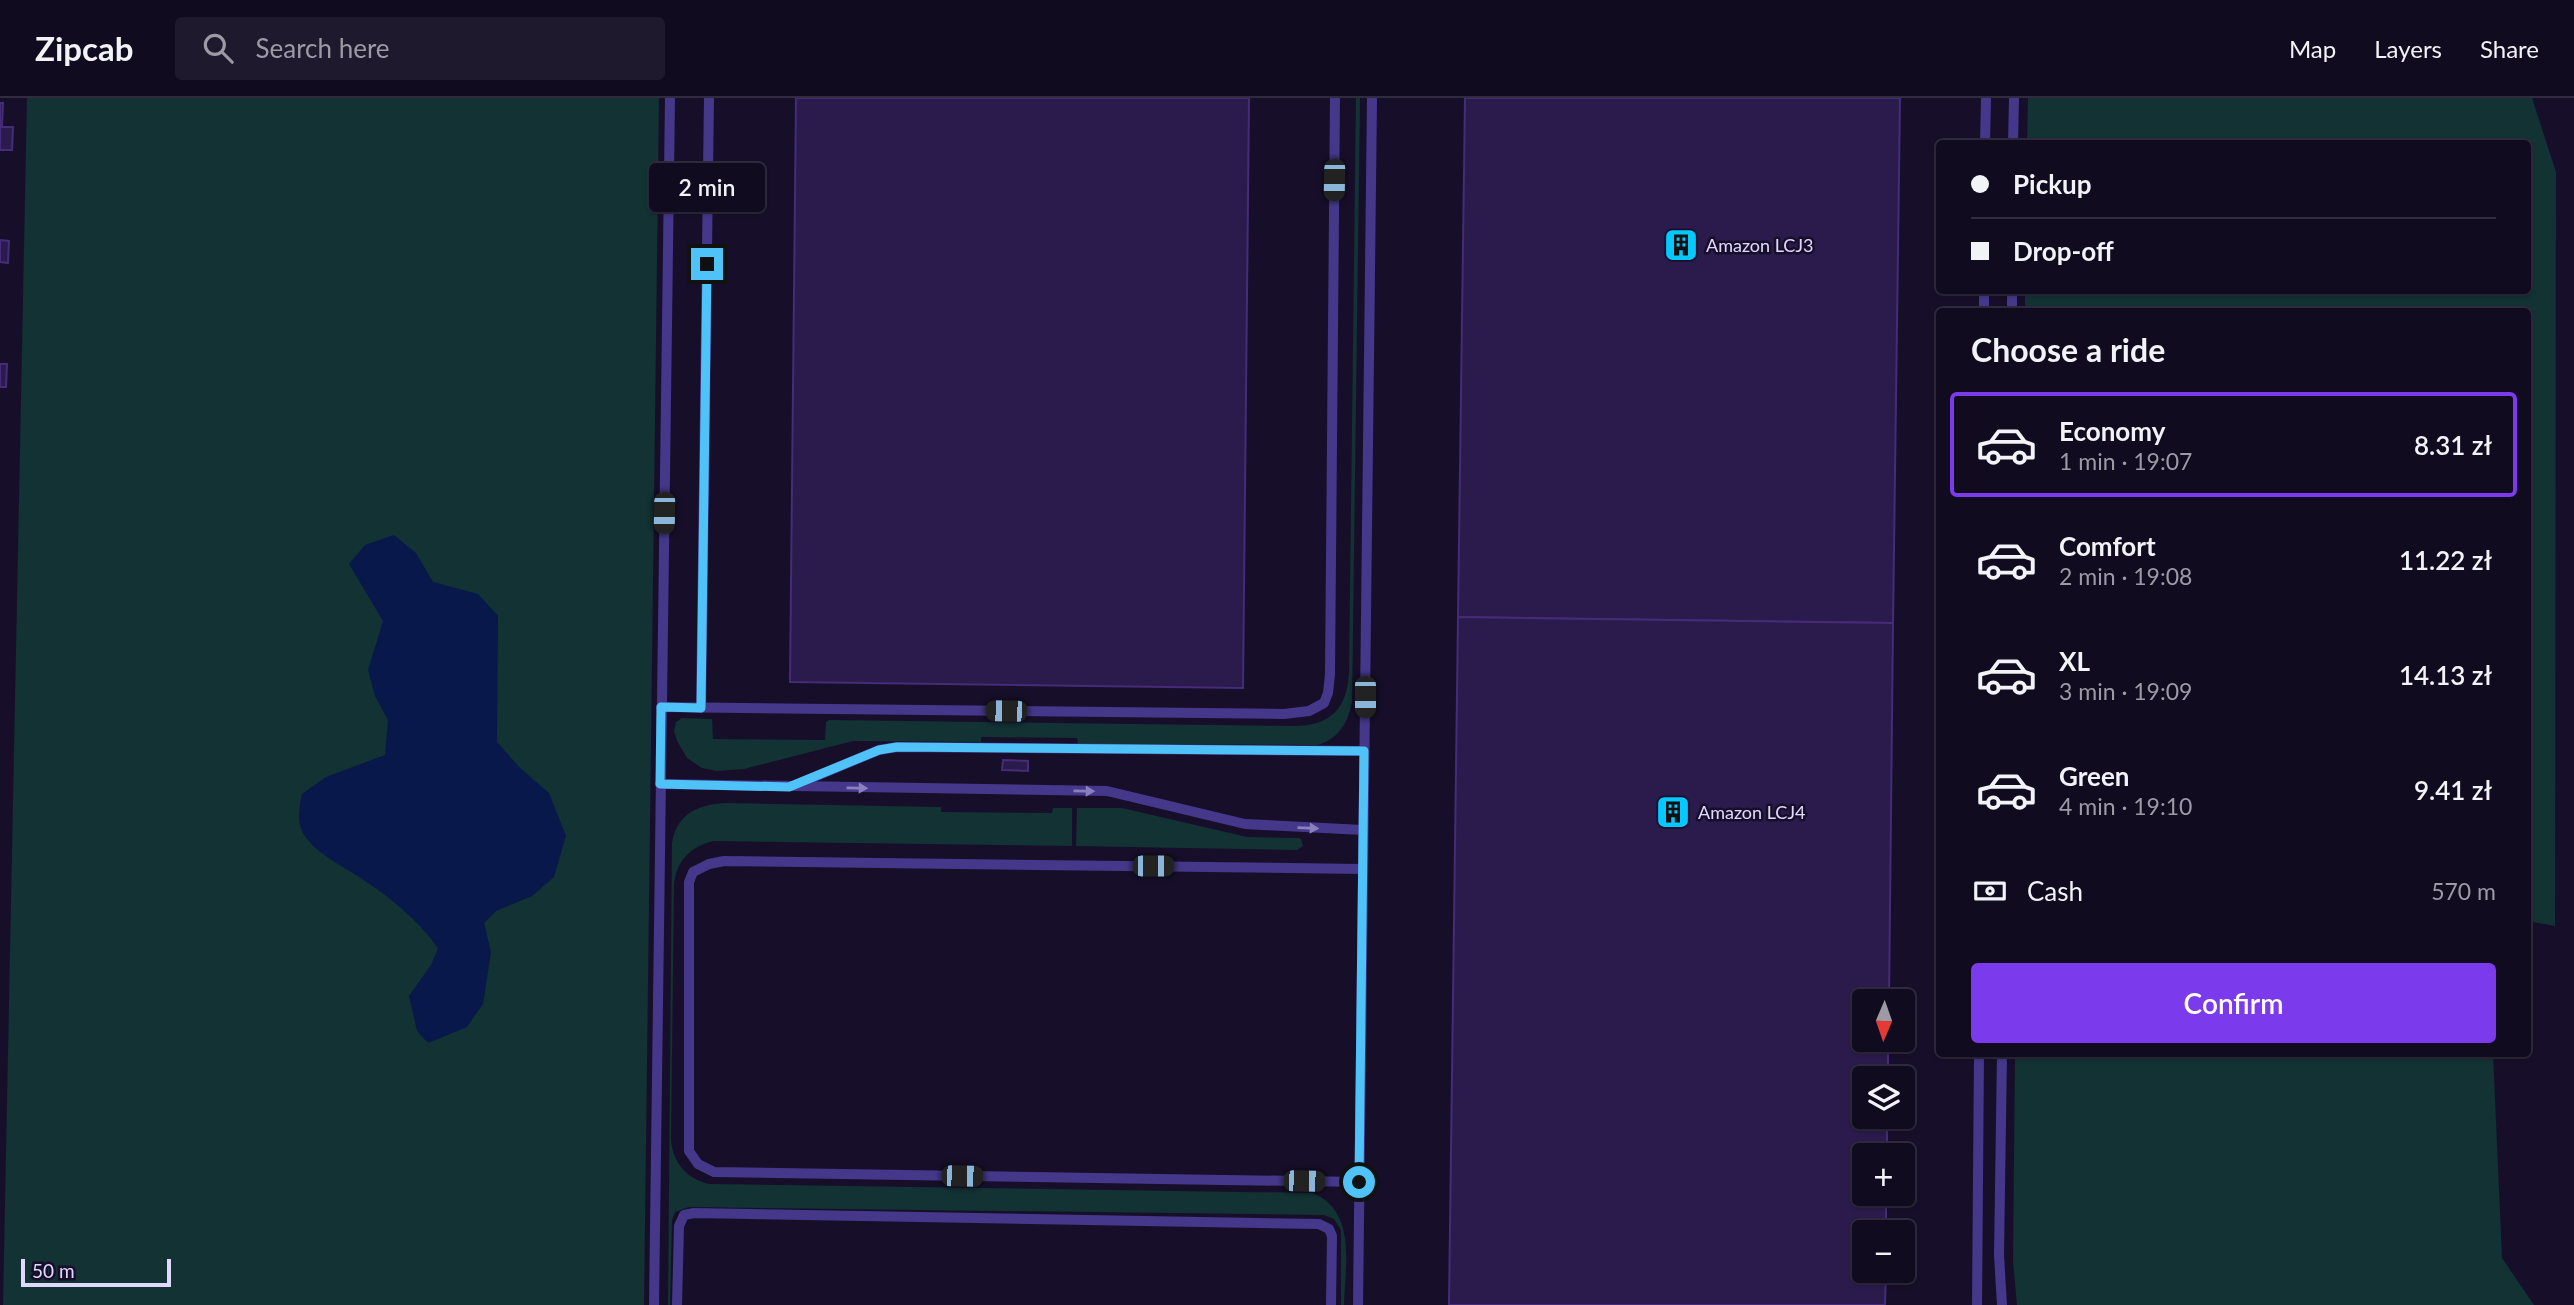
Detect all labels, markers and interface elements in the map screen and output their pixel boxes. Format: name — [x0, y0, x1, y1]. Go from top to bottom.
search box — [175, 17, 665, 80]
text: Zipcab — [35, 28, 133, 68]
icon: search — [199, 29, 237, 67]
text: Search here — [255, 32, 390, 64]
text: Map — [2289, 34, 2336, 63]
text: Layers — [2374, 34, 2442, 63]
text: Share — [2480, 34, 2539, 63]
car — [1324, 159, 1345, 201]
callout: 2 min — [649, 162, 765, 212]
text: Pickup — [2013, 168, 2092, 200]
text: 2 min — [679, 173, 735, 201]
building icon: Amazon LCJ3 — [1662, 226, 1700, 264]
place label: Amazon LCJ3 — [1706, 234, 1813, 256]
text: Drop-off — [2013, 235, 2114, 267]
route end — [691, 248, 723, 280]
text: Choose a ride — [1971, 330, 2165, 369]
icon: car — [1975, 413, 2038, 476]
text: Economy — [2059, 415, 2165, 447]
text: 8.31 zł — [2414, 429, 2492, 461]
text: 1 min · 19:07 — [2059, 447, 2192, 475]
car — [654, 492, 675, 534]
icon: car — [1975, 528, 2038, 591]
text: Comfort — [2059, 530, 2156, 562]
text: 11.22 zł — [2399, 544, 2492, 576]
text: 2 min · 19:08 — [2059, 562, 2192, 590]
icon: car — [1975, 643, 2038, 706]
text: XL — [2059, 645, 2090, 677]
text: 14.13 zł — [2399, 659, 2492, 691]
car — [1355, 676, 1376, 718]
text: 3 min · 19:09 — [2059, 677, 2192, 705]
car — [985, 700, 1028, 722]
icon: car — [1975, 758, 2038, 821]
text: Green — [2059, 760, 2129, 792]
text: 9.41 zł — [2414, 774, 2492, 806]
one-way arrow — [846, 782, 868, 794]
one-way arrow — [1074, 785, 1096, 797]
text: 4 min · 19:10 — [2059, 792, 2192, 820]
building icon: Amazon LCJ4 — [1654, 793, 1692, 831]
place label: Amazon LCJ4 — [1698, 801, 1805, 823]
one-way arrow — [1297, 822, 1319, 833]
car — [1133, 856, 1175, 877]
icon: cash — [1971, 872, 2009, 910]
text: Cash — [2027, 875, 2083, 907]
text: 570 m — [2431, 877, 2496, 905]
button: Confirm — [1971, 963, 2496, 1043]
north arrow — [1852, 989, 1914, 1052]
map controls — [1852, 989, 1915, 1283]
button: layers — [1852, 1066, 1915, 1129]
button: + — [1852, 1143, 1915, 1206]
car — [941, 1165, 984, 1187]
route start — [1343, 1166, 1375, 1198]
car — [1283, 1170, 1326, 1192]
button: − — [1852, 1220, 1915, 1283]
scale bar — [21, 1256, 172, 1288]
text: 50 m — [32, 1259, 75, 1282]

